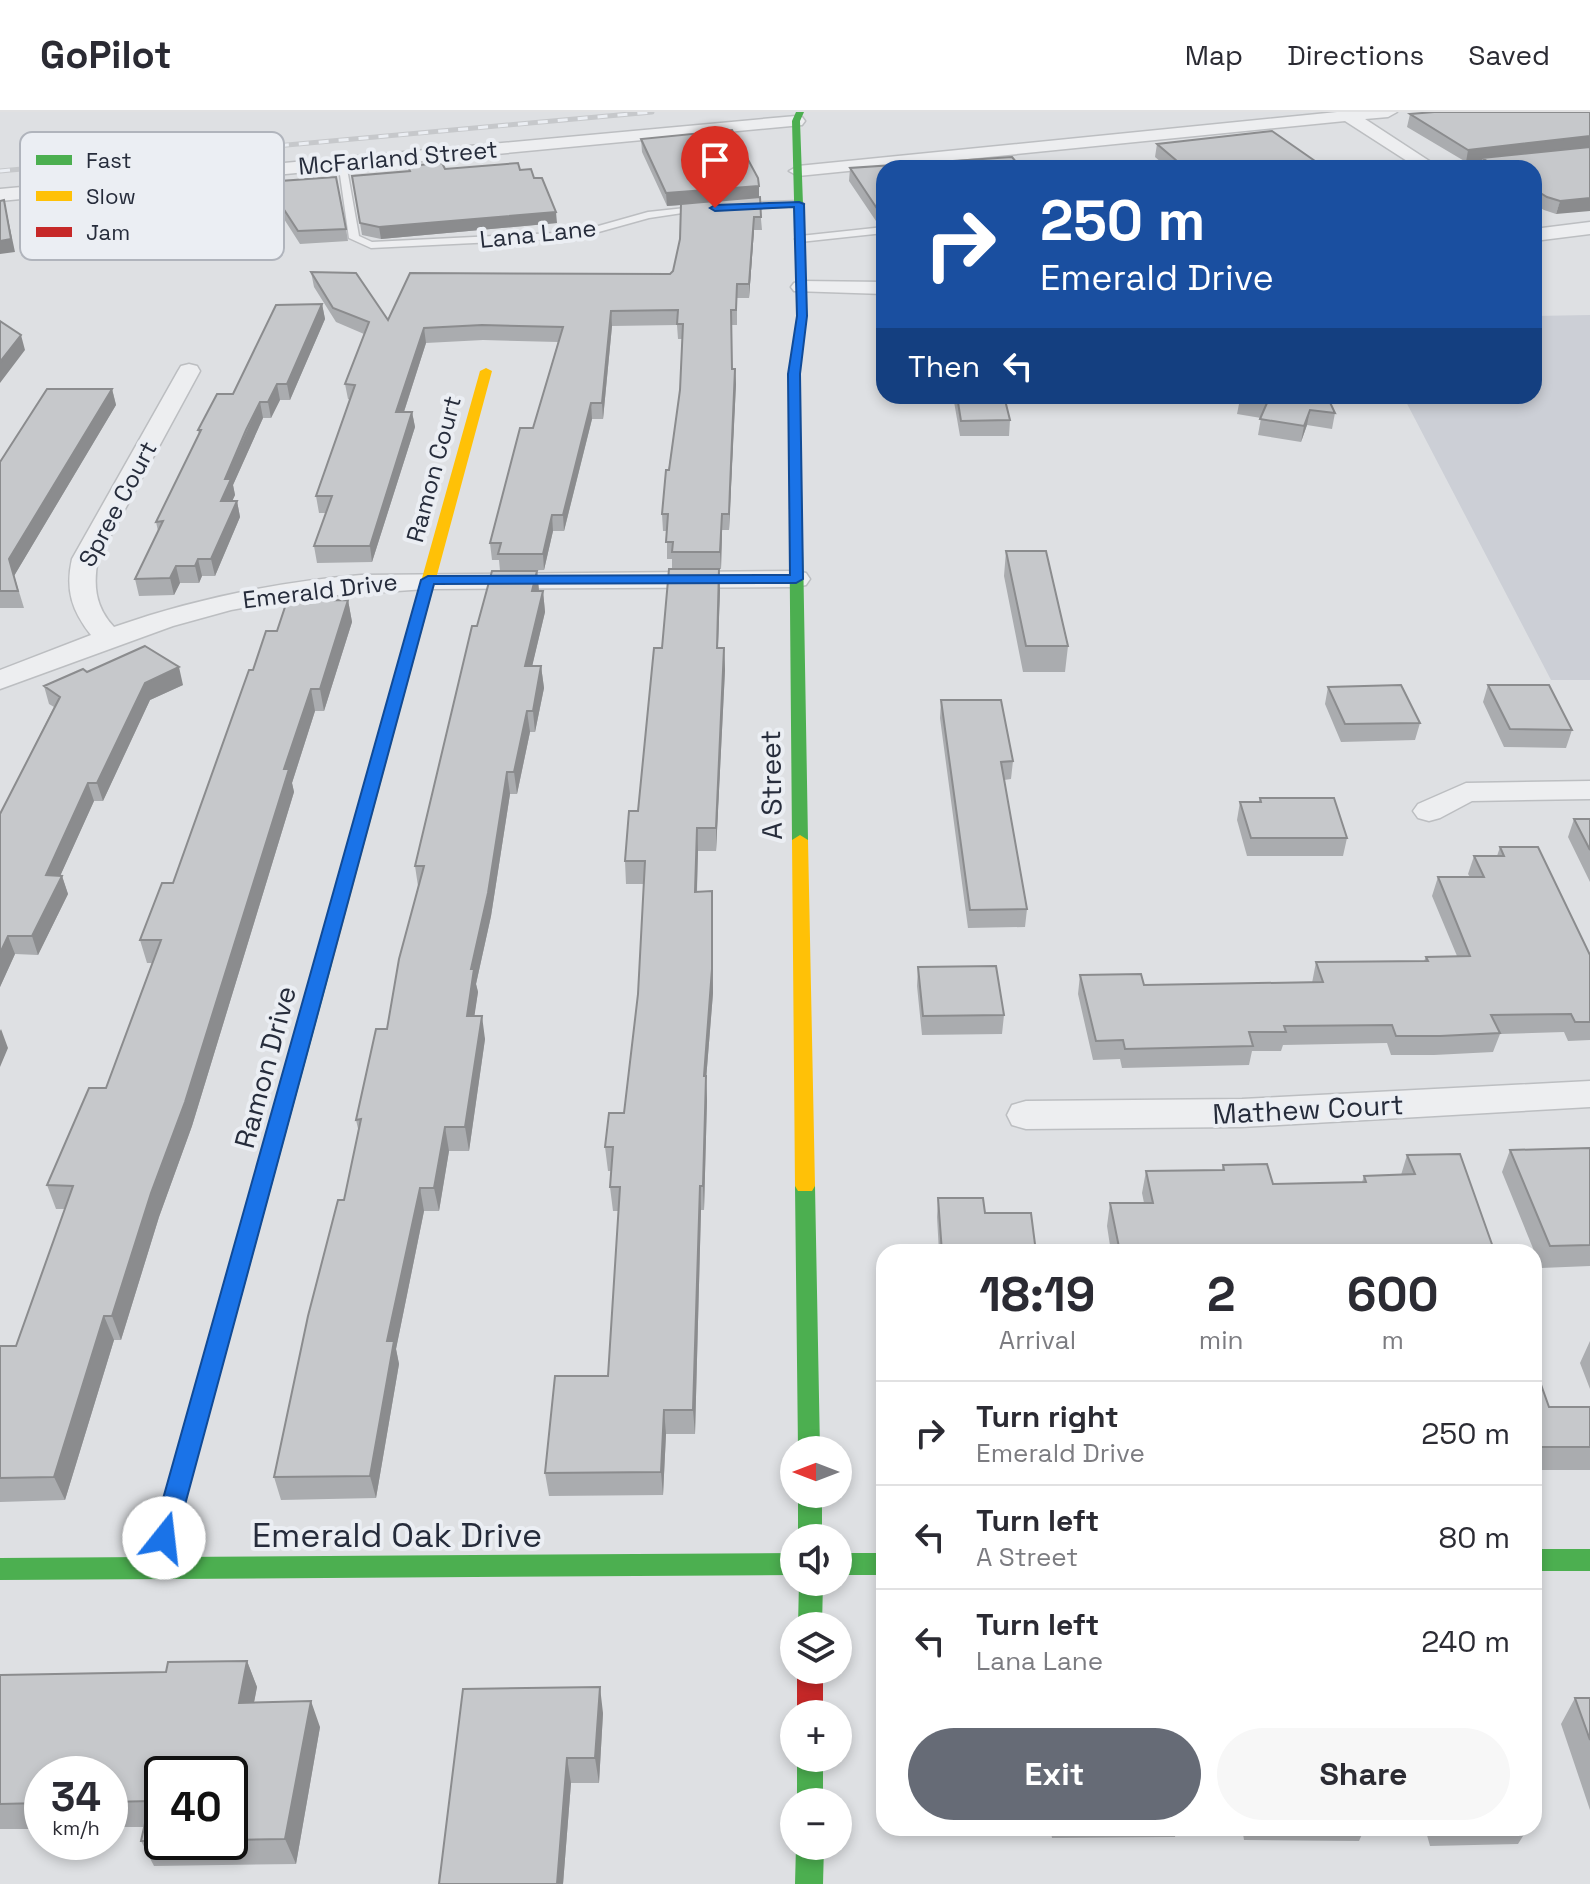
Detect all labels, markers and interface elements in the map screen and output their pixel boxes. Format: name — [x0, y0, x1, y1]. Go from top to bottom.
text: GoPilot — [40, 31, 172, 79]
text: Map — [1185, 37, 1243, 73]
text: Directions — [1287, 37, 1424, 73]
text: Saved — [1468, 37, 1550, 73]
pin — [681, 126, 749, 208]
legend — [20, 132, 284, 260]
street label: McFarland Street — [297, 133, 499, 182]
icon: arrive — [693, 138, 737, 182]
text: Fast — [86, 146, 132, 174]
text: Slow — [86, 182, 136, 210]
text: 250 m — [1040, 185, 1205, 256]
icon: right — [908, 192, 1012, 296]
street label: Lana Lane — [478, 212, 598, 255]
text: Jam — [86, 218, 130, 246]
text: Emerald Drive — [1040, 255, 1274, 301]
icon: left — [996, 344, 1040, 388]
text: Then — [908, 347, 980, 386]
street label: Ramon Court — [399, 392, 468, 545]
street label: Spree Court — [71, 435, 164, 572]
street label: Emerald Drive — [241, 566, 399, 615]
street label: A Street — [752, 730, 790, 840]
street label: Ramon Drive — [226, 982, 304, 1152]
street label: Mathew Court — [1212, 1086, 1404, 1132]
text: 18:19 — [979, 1264, 1095, 1325]
text: 2 — [1207, 1264, 1235, 1325]
text: 600 — [1347, 1264, 1439, 1325]
text: Arrival — [999, 1323, 1076, 1357]
text: min — [1199, 1323, 1243, 1357]
text: m — [1382, 1323, 1404, 1357]
text: Turn right — [976, 1397, 1119, 1436]
icon: right — [908, 1411, 952, 1455]
text: 250 m — [1421, 1414, 1510, 1453]
north arrow — [780, 1436, 852, 1508]
map controls — [780, 1436, 852, 1860]
text: Emerald Drive — [976, 1436, 1145, 1470]
position arrow — [122, 1496, 206, 1580]
text: Turn left — [976, 1501, 1099, 1540]
street label: Emerald Oak Drive — [252, 1514, 542, 1557]
icon: left — [908, 1515, 952, 1559]
text: 80 m — [1439, 1518, 1510, 1557]
button: sound — [780, 1524, 852, 1596]
text: A Street — [976, 1540, 1078, 1574]
text: Turn left — [976, 1605, 1099, 1644]
button: layers — [780, 1612, 852, 1684]
icon: left — [908, 1619, 952, 1663]
text: 240 m — [1421, 1622, 1510, 1661]
text: Lana Lane — [976, 1644, 1103, 1678]
button: + — [780, 1700, 852, 1772]
button: Exit — [908, 1728, 1201, 1820]
button: Share — [1217, 1728, 1510, 1820]
speed limit sign: 40 — [144, 1756, 248, 1860]
text: 34 — [51, 1772, 101, 1823]
button: − — [780, 1788, 852, 1860]
text: km/h — [52, 1815, 100, 1841]

